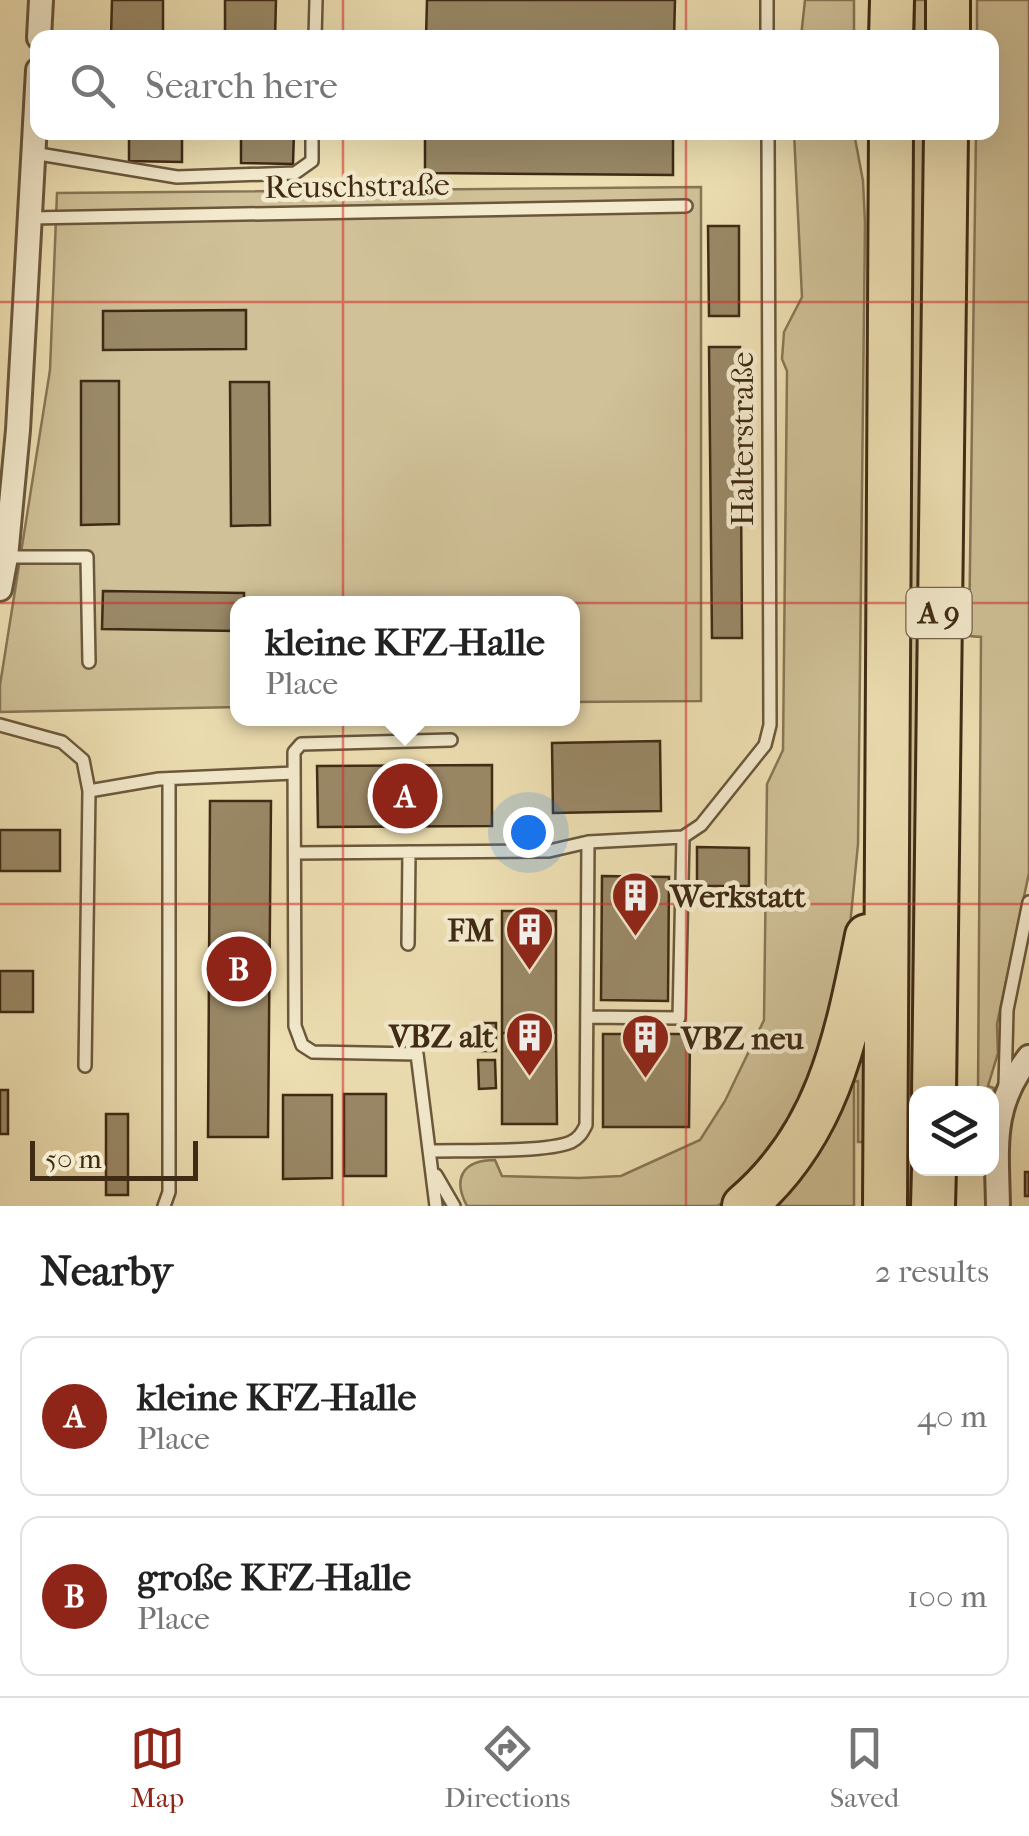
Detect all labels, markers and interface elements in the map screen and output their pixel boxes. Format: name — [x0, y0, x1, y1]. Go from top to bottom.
search box — [30, 30, 999, 140]
icon: search — [65, 58, 120, 113]
text: Search here — [145, 63, 338, 108]
street label: Reuschstraße — [264, 166, 450, 206]
street label: Halterstraße — [724, 352, 761, 526]
road number: A 9 — [906, 588, 972, 638]
popup — [230, 596, 580, 726]
text: kleine KFZ-Halle — [265, 620, 545, 665]
text: Place — [265, 665, 338, 702]
pin: A — [372, 758, 438, 834]
your location — [503, 807, 554, 858]
building icon: Werkstatt — [609, 870, 661, 938]
place label: Werkstatt — [668, 878, 806, 915]
building icon: FM — [503, 904, 555, 972]
place label: FM — [448, 912, 494, 949]
pin: B — [206, 932, 272, 1006]
building icon: VBZ alt — [503, 1010, 555, 1078]
building icon: VBZ neu — [620, 1012, 672, 1080]
place label: VBZ alt — [388, 1018, 495, 1055]
place label: VBZ neu — [680, 1020, 804, 1057]
map controls — [909, 1086, 999, 1176]
button: layers — [909, 1086, 999, 1176]
scale bar — [30, 1136, 198, 1180]
text: 50 m — [45, 1142, 102, 1175]
text: Nearby — [40, 1247, 172, 1296]
text: 2 results — [875, 1253, 989, 1290]
text: kleine KFZ-Halle — [137, 1375, 416, 1420]
text: A — [64, 1398, 85, 1435]
text: 40 m — [917, 1398, 987, 1435]
text: Place — [137, 1420, 210, 1457]
text: große KFZ-Halle — [137, 1555, 411, 1600]
text: B — [64, 1578, 85, 1615]
text: 100 m — [907, 1578, 987, 1615]
text: Place — [137, 1600, 210, 1637]
tab: Map — [130, 1721, 185, 1814]
tab: Directions — [444, 1721, 570, 1814]
tab: Saved — [830, 1721, 899, 1814]

